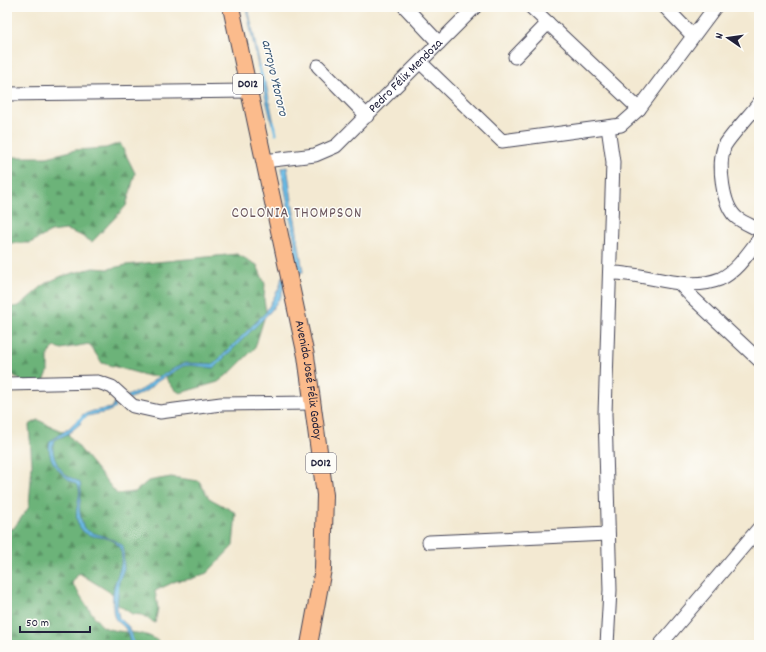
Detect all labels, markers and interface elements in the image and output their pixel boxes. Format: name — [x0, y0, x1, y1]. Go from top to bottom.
north arrow — [708, 18, 748, 58]
text: N — [712, 31, 729, 41]
street label: Pedro Félix Mendoza — [364, 34, 448, 118]
water label: arroyo Ytororo — [256, 38, 293, 119]
road number: D012 — [233, 74, 263, 94]
district label: COLONIA THOMPSON — [232, 203, 362, 225]
street label: Avenida José Félix Godoy — [289, 318, 327, 442]
road number: D012 — [306, 453, 336, 473]
scale bar — [20, 608, 90, 634]
text: 50 m — [26, 615, 49, 632]

